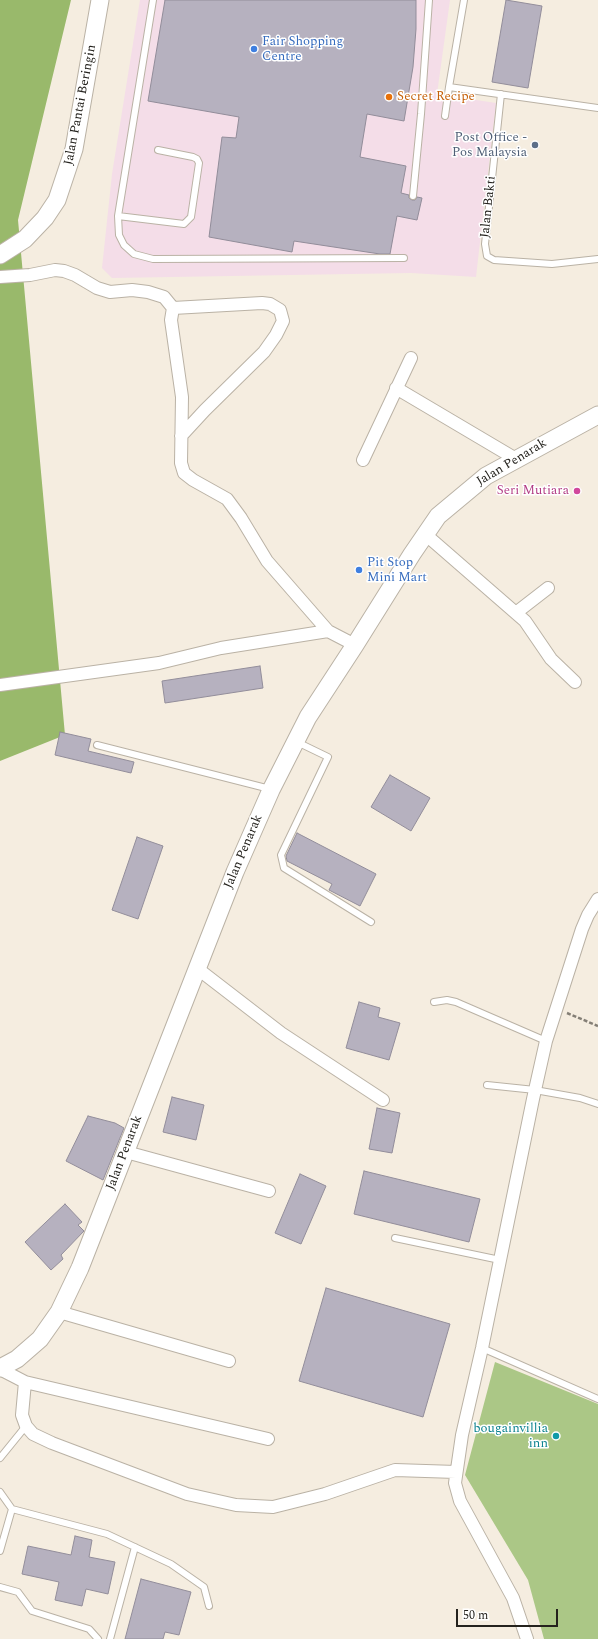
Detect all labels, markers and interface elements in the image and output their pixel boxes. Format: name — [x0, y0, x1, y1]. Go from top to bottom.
place label: Fair Shopping Centre — [262, 34, 343, 65]
street label: Jalan Pantai Beringin — [62, 43, 100, 167]
marker: Fair Shopping Centre — [249, 44, 259, 54]
place label: Secret Recipe — [397, 89, 475, 105]
marker: Secret Recipe — [384, 92, 394, 102]
place label: Post Office - Pos Malaysia — [452, 130, 527, 161]
marker: Post Office - Pos Malaysia — [530, 140, 540, 150]
street label: Jalan Bakti — [478, 175, 500, 239]
street label: Jalan Penarak — [474, 436, 550, 490]
place label: Seri Mutiara — [497, 483, 569, 499]
marker: Seri Mutiara — [572, 486, 582, 496]
place label: Pit Stop Mini Mart — [367, 555, 427, 586]
marker: Pit Stop Mini Mart — [354, 565, 364, 575]
street label: Jalan Penarak — [221, 813, 267, 891]
street label: Jalan Penarak — [104, 1113, 146, 1193]
place label: bougainvillia inn — [473, 1421, 548, 1452]
marker: bougainvillia inn — [551, 1431, 561, 1441]
scale bar — [458, 1601, 560, 1627]
text: 50 m — [463, 1606, 488, 1625]

